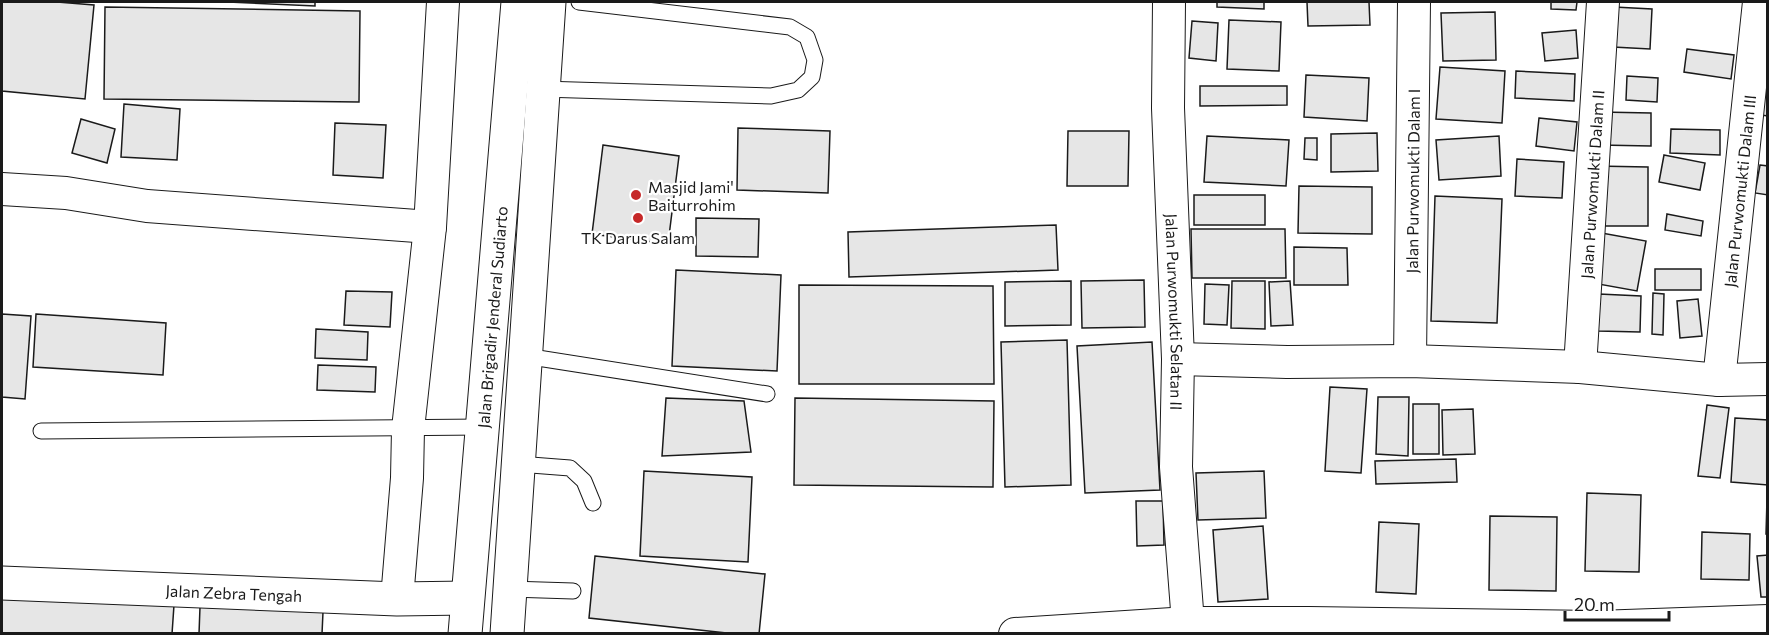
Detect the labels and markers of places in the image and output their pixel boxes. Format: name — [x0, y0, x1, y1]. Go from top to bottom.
place label: Masjid Jami' Baiturrohim — [648, 177, 736, 214]
marker: Masjid Jami' Baiturrohim — [629, 188, 643, 202]
marker: TK Darus Salam — [631, 211, 645, 225]
place label: TK Darus Salam — [581, 228, 695, 247]

